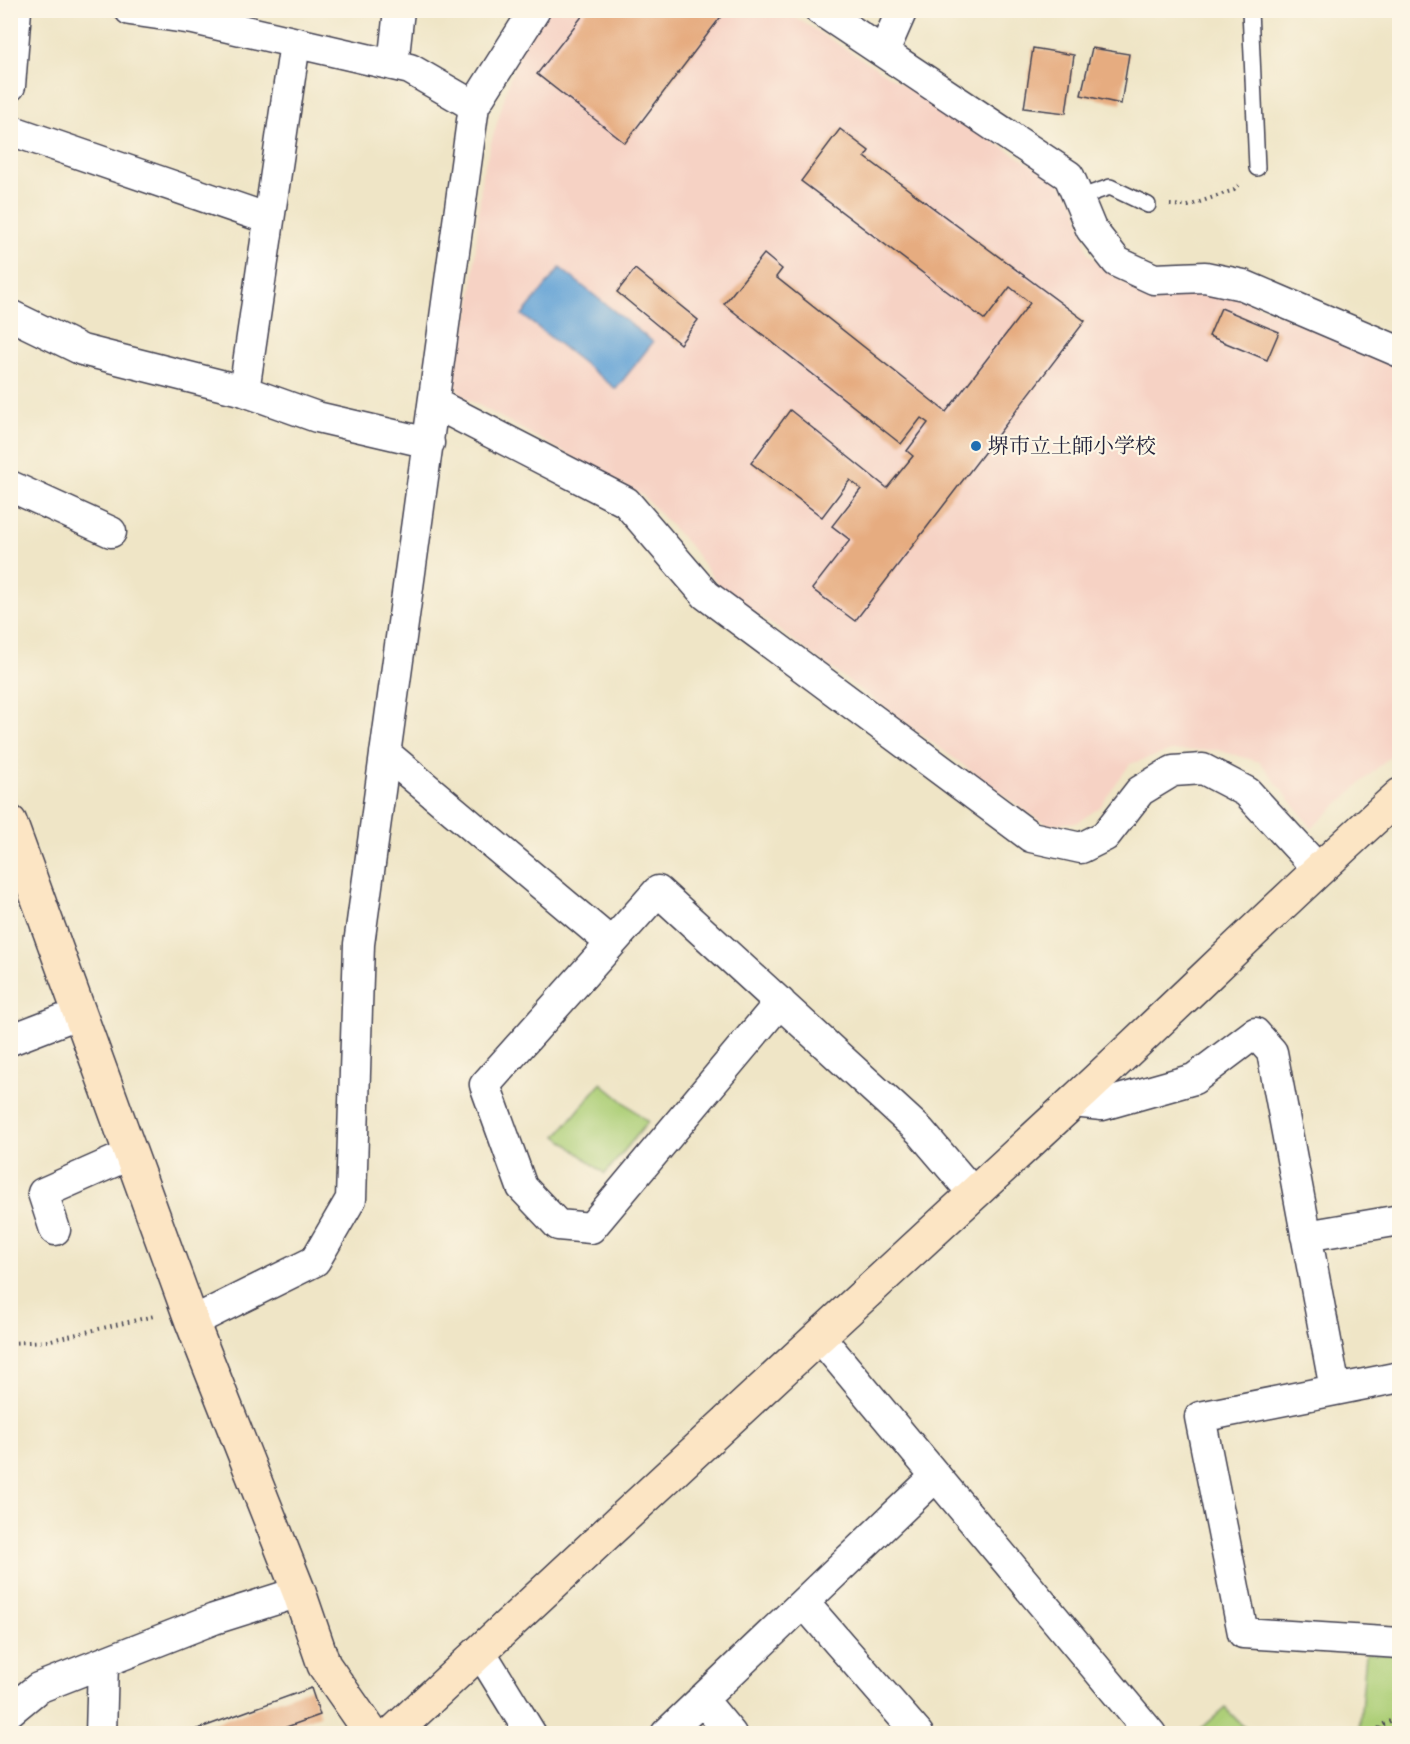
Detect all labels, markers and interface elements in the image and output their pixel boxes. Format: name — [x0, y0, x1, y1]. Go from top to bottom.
place label: 堺市立土師小学校 — [988, 433, 1156, 460]
marker: 堺市立土師小学校 — [969, 439, 983, 453]

